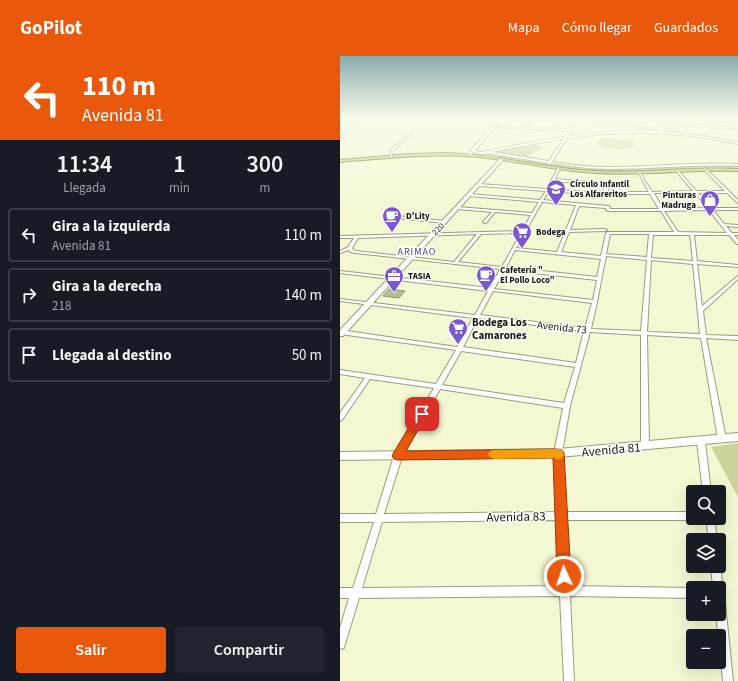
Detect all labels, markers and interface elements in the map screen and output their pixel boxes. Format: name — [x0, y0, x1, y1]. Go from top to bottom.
text: GoPilot — [20, 15, 82, 42]
text: Mapa — [508, 18, 540, 38]
text: Cómo llegar — [562, 18, 632, 38]
text: Guardados — [654, 18, 718, 38]
text: 110 m — [82, 66, 156, 106]
icon: left — [16, 72, 68, 124]
text: Avenida 81 — [82, 103, 164, 128]
text: 11:34 — [57, 147, 112, 182]
text: 1 — [173, 147, 186, 182]
text: 300 — [247, 147, 283, 182]
school or university icon: Círculo Infantil Los Alfareritos — [545, 178, 567, 206]
place label: Círculo Infantil Los Alfareritos — [570, 178, 629, 201]
text: Llegada — [63, 179, 106, 197]
text: min — [169, 179, 190, 197]
text: m — [260, 179, 270, 197]
place label: Pinturas Madruga — [661, 189, 696, 212]
shop icon: Pinturas Madruga — [699, 189, 721, 217]
cafe icon: D'Lity — [381, 205, 403, 233]
place label: D'Lity — [406, 210, 430, 223]
text: Gira a la izquierda — [52, 216, 171, 237]
street label: 220 — [429, 220, 448, 239]
supermarket icon: Bodega — [511, 221, 533, 249]
icon: left — [18, 224, 40, 246]
text: 110 m — [284, 225, 322, 246]
place label: Bodega — [536, 226, 566, 239]
text: Avenida 81 — [52, 237, 111, 255]
district label: ARIMAO — [398, 245, 437, 259]
cafe icon: Cafetería " El Pollo Loco" — [475, 264, 497, 292]
place label: Cafetería " El Pollo Loco" — [500, 264, 555, 287]
office icon: TASIA — [383, 265, 405, 293]
place label: TASIA — [408, 270, 432, 283]
text: Gira a la derecha — [52, 276, 162, 297]
icon: right — [18, 284, 40, 306]
text: 140 m — [284, 285, 322, 306]
text: 218 — [52, 297, 71, 315]
place label: Bodega Los Camarones — [472, 315, 527, 343]
supermarket icon: Bodega Los Camarones — [447, 317, 469, 345]
street label: Avenida 73 — [536, 317, 588, 338]
icon: arrive — [18, 344, 40, 366]
text: Llegada al destino — [52, 345, 172, 366]
text: 50 m — [292, 345, 322, 366]
pin — [405, 397, 439, 431]
icon: arrive — [411, 403, 433, 425]
street label: Avenida 81 — [581, 438, 641, 462]
map controls — [686, 485, 726, 669]
button: search — [686, 485, 726, 525]
street label: Avenida 83 — [486, 507, 546, 527]
button: layers — [686, 533, 726, 573]
position arrow — [543, 555, 585, 597]
button: + — [686, 581, 726, 621]
button: Salir — [16, 627, 166, 673]
button: Compartir — [174, 627, 324, 673]
button: − — [686, 629, 726, 669]

